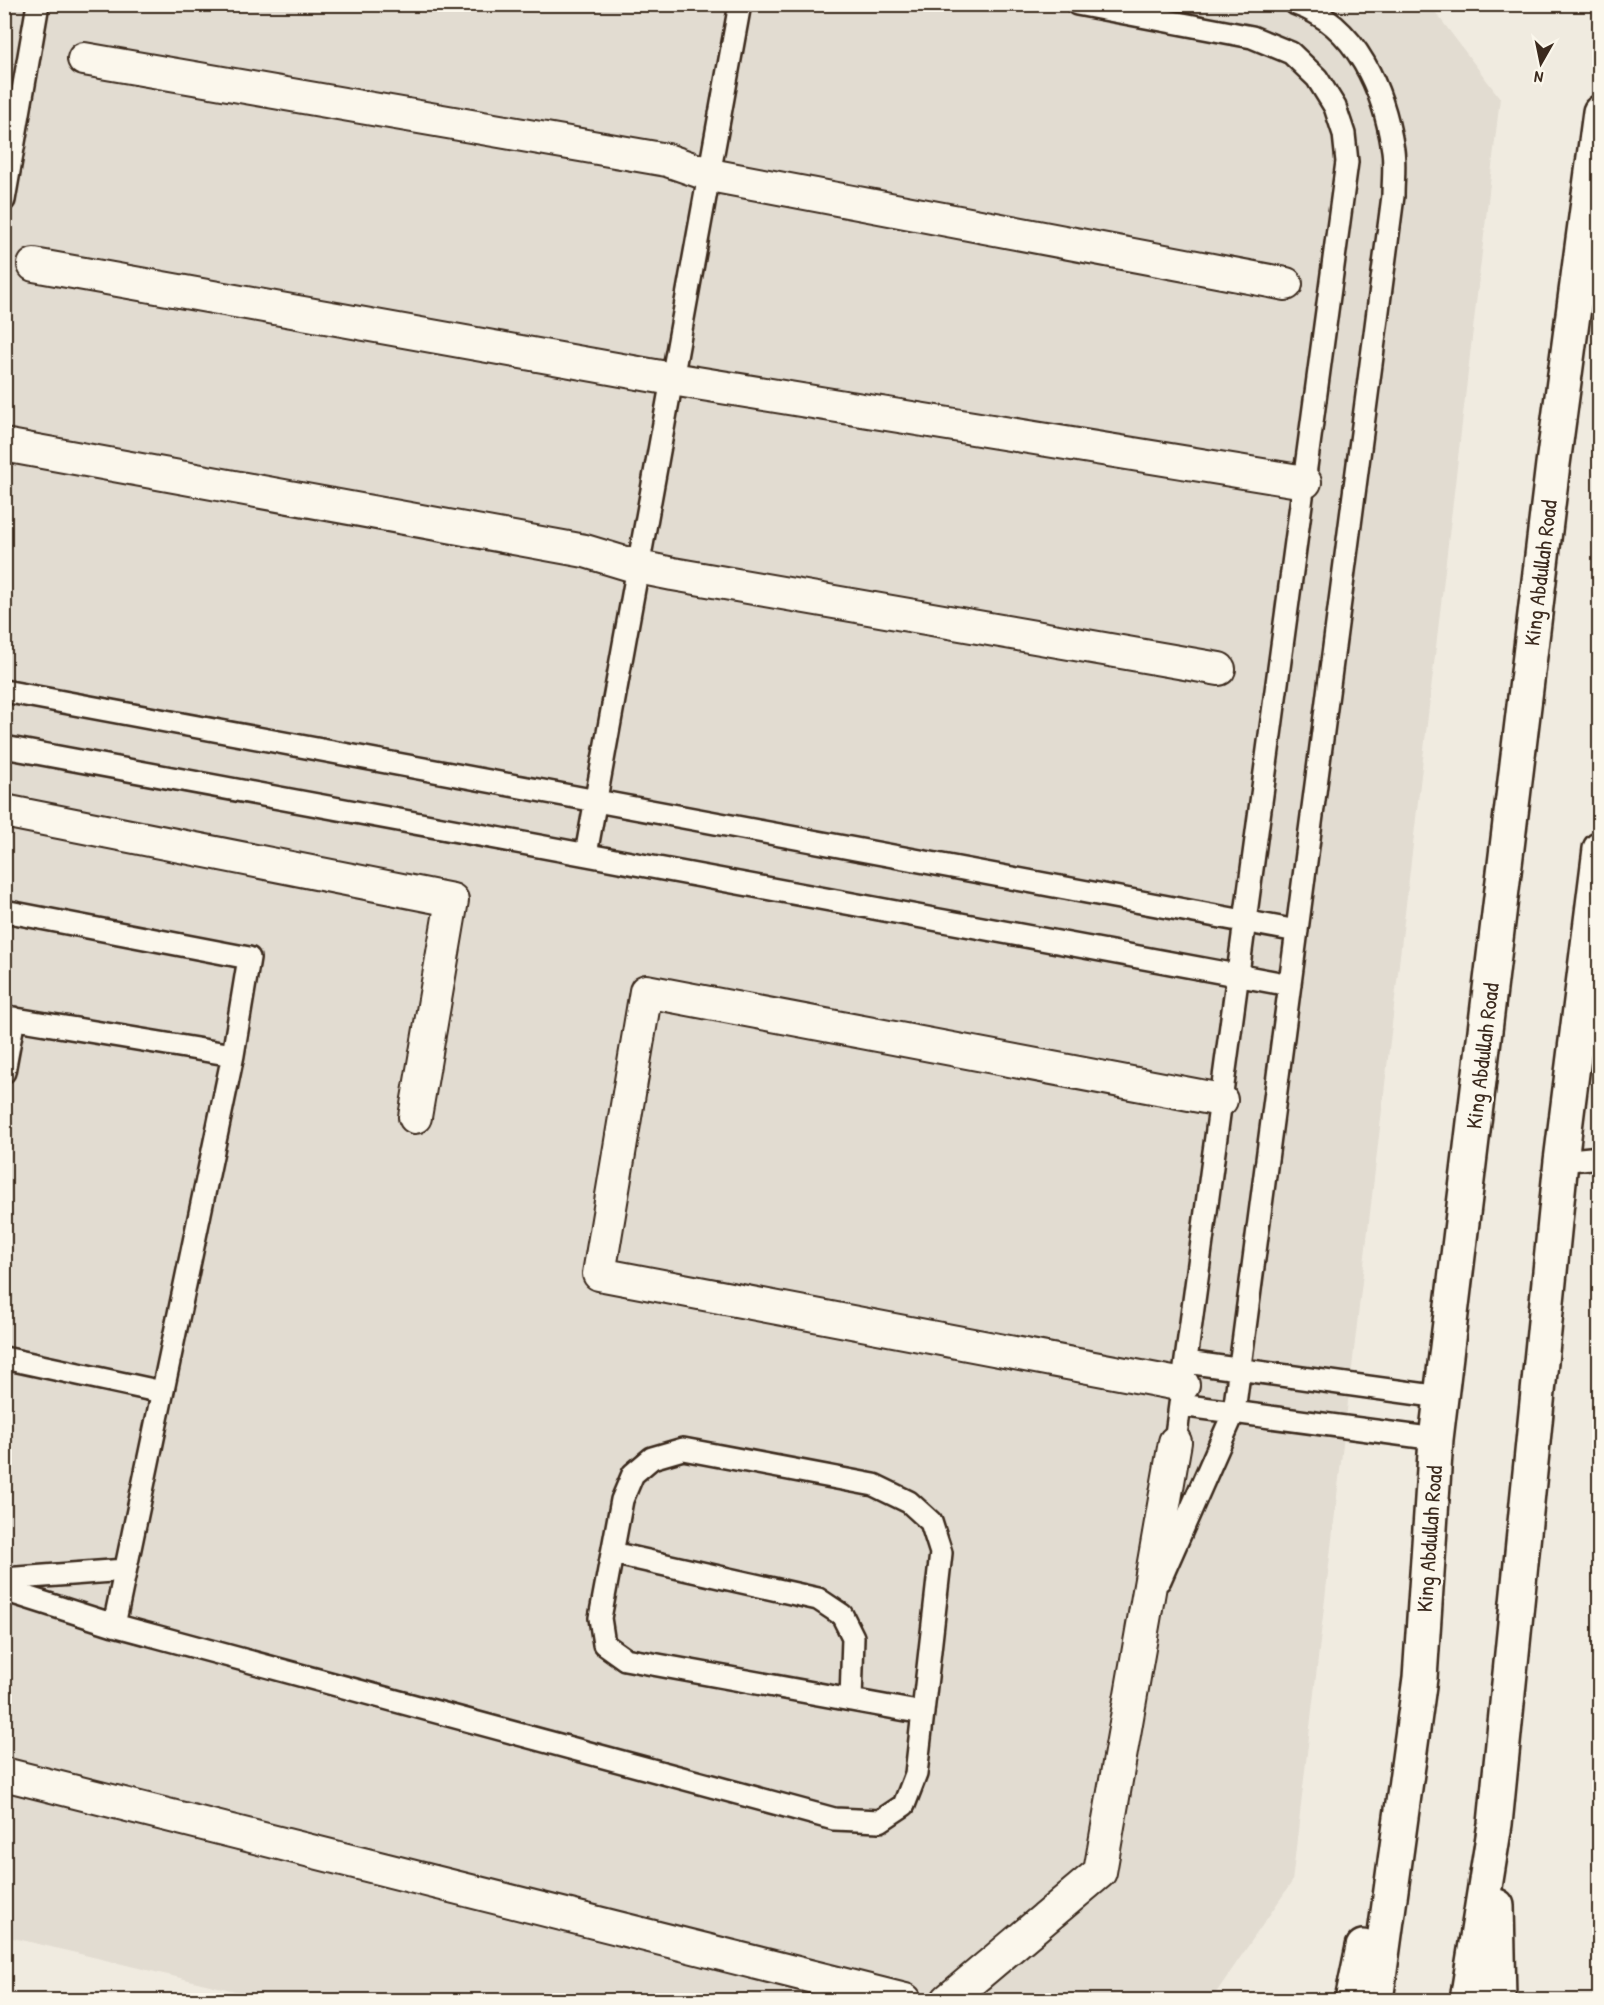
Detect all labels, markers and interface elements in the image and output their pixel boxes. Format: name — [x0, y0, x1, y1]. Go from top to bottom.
north arrow — [1511, 33, 1571, 93]
text: N — [1532, 66, 1545, 89]
street label: King Abdullah Road — [1516, 498, 1564, 648]
street label: King Abdullah Road — [1458, 981, 1506, 1131]
street label: King Abdullah Road — [1409, 1464, 1449, 1613]

